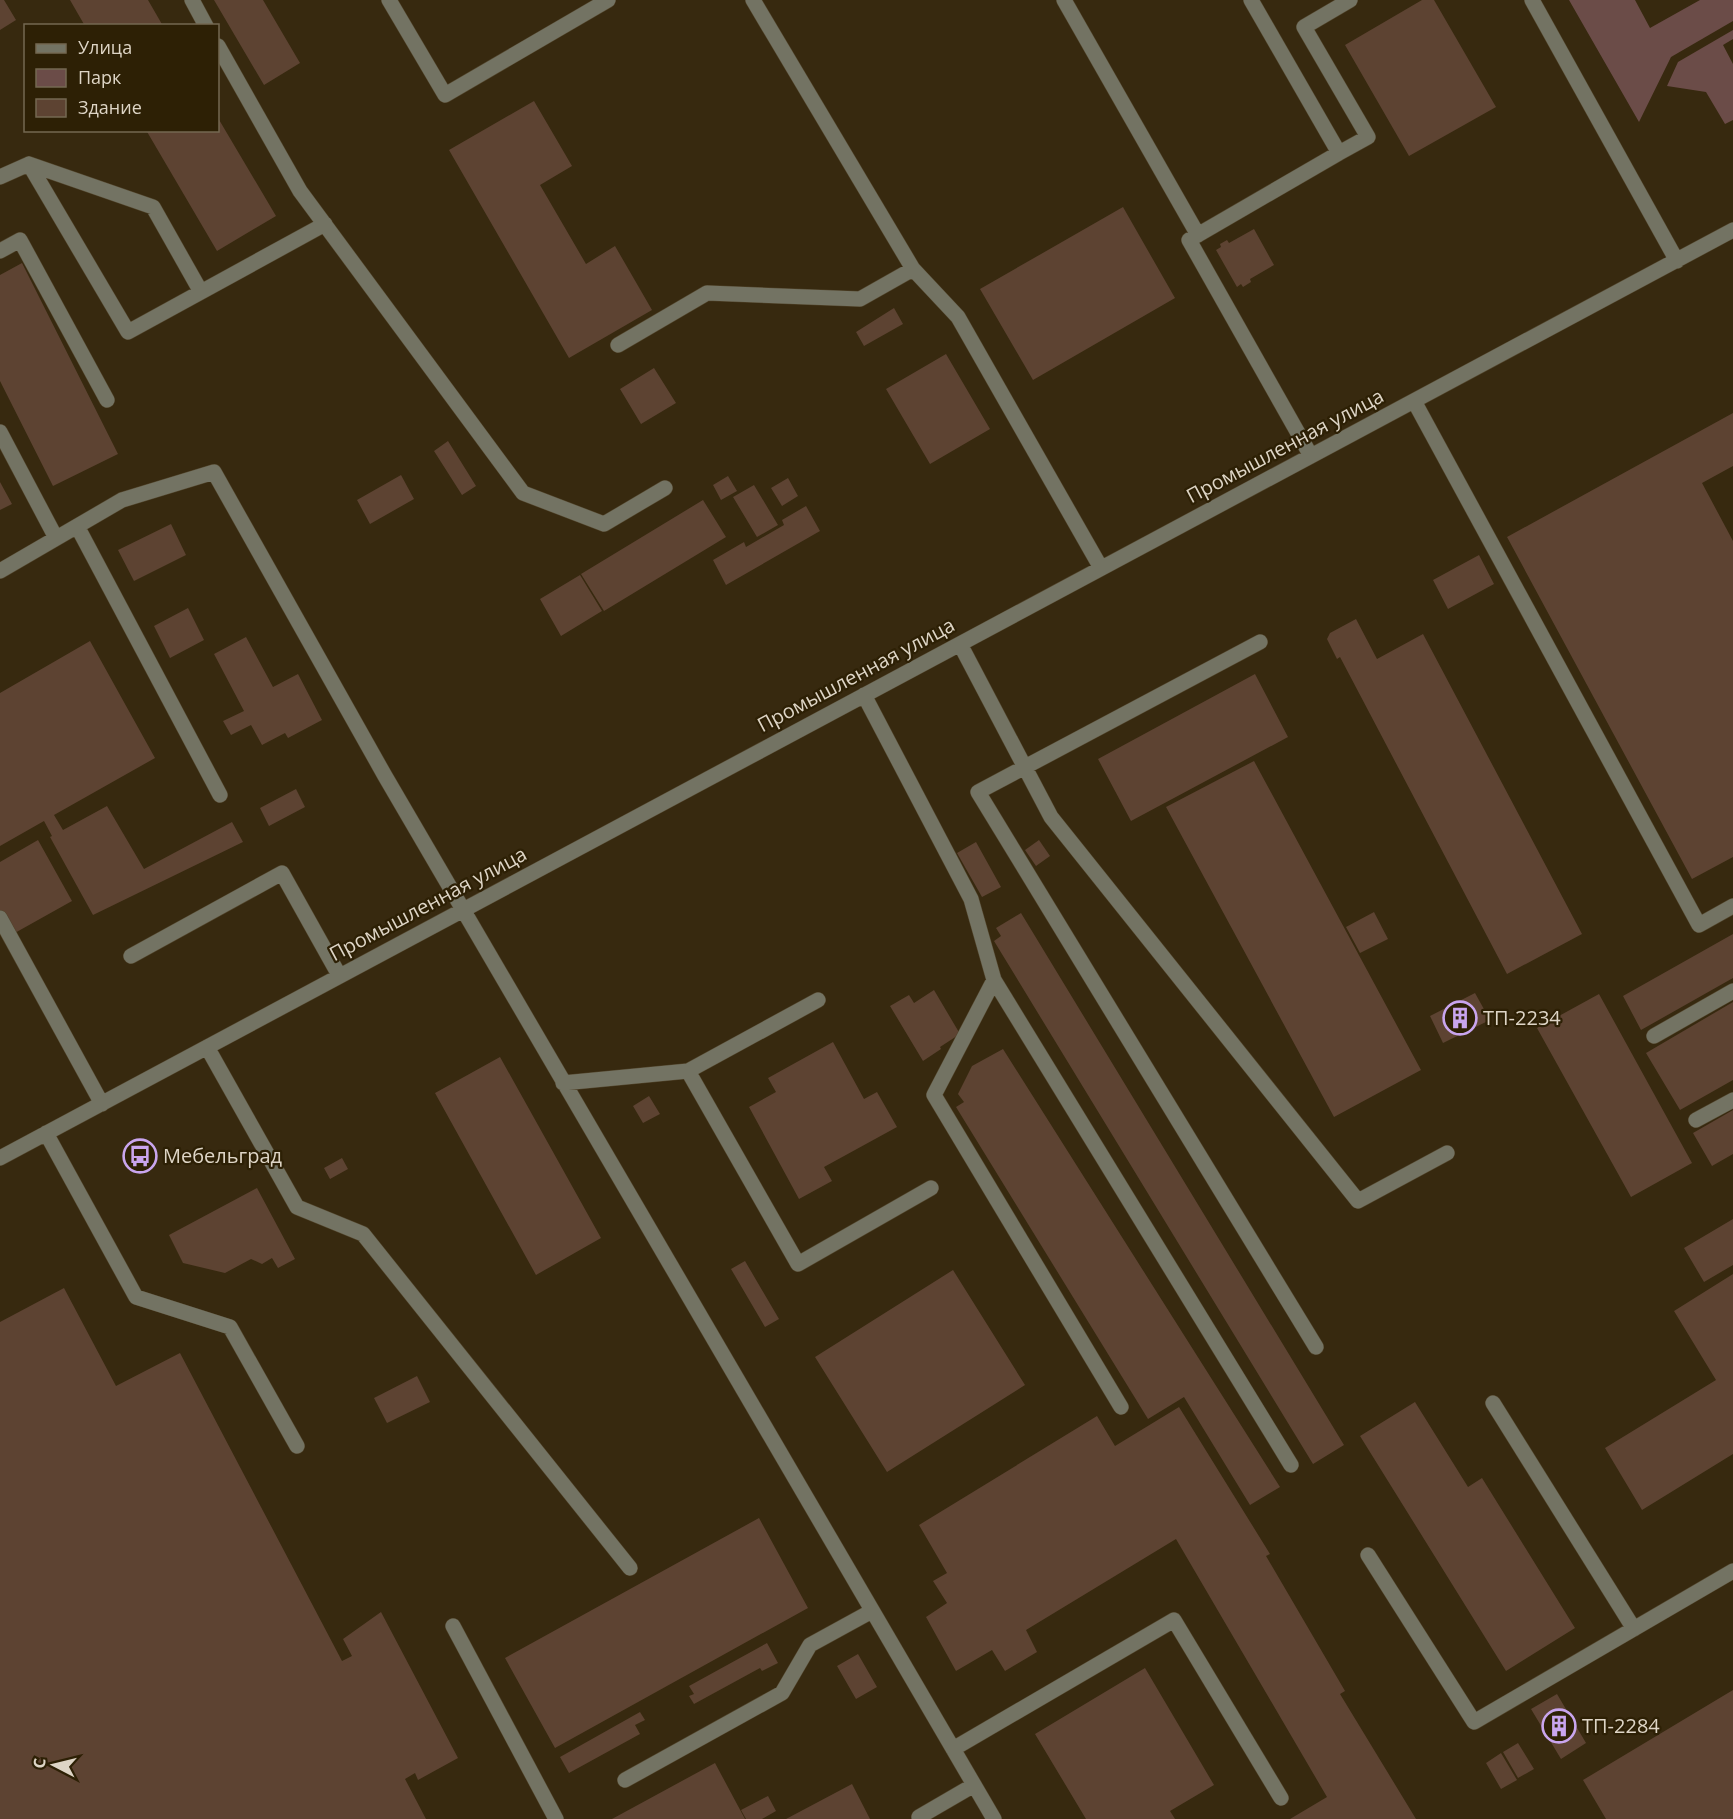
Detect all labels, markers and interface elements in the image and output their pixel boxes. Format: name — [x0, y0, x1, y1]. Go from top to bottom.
legend — [24, 24, 219, 132]
text: Улица — [78, 35, 132, 59]
text: Парк — [78, 65, 122, 89]
text: Здание — [78, 95, 142, 119]
street label: Промышленная улица — [1181, 382, 1388, 509]
street label: Промышленная улица — [752, 611, 959, 738]
street label: Промышленная улица — [324, 840, 531, 967]
building icon: ТП-2234 — [1442, 1000, 1478, 1036]
place label: ТП-2234 — [1483, 1004, 1561, 1031]
bus stop icon: Мебельград — [122, 1138, 158, 1174]
place label: Мебельград — [163, 1142, 283, 1169]
building icon: ТП-2284 — [1541, 1708, 1577, 1744]
place label: ТП-2284 — [1582, 1712, 1660, 1739]
north arrow — [24, 1735, 84, 1795]
text: С — [28, 1757, 51, 1770]

